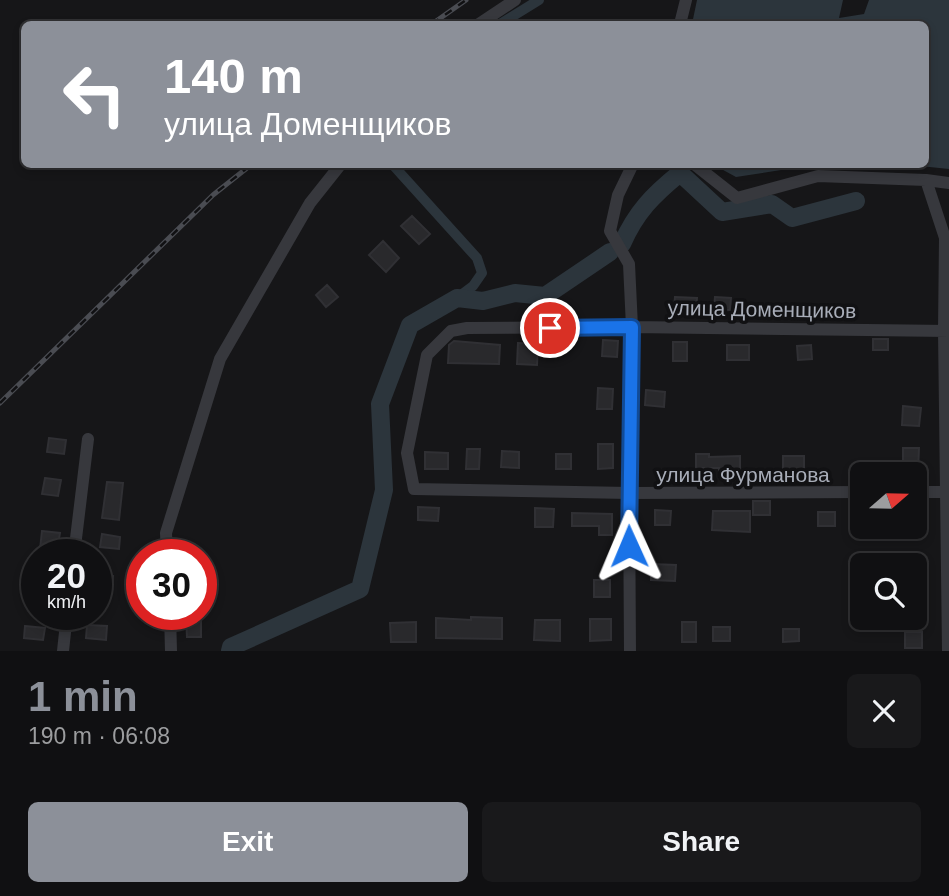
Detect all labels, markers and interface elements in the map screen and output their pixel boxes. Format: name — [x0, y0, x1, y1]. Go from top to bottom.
icon: left — [49, 49, 140, 140]
text: 140 m — [164, 49, 303, 103]
text: улица Доменщиков — [164, 106, 452, 142]
street label: улица Доменщиков — [667, 296, 857, 322]
pin — [520, 298, 580, 358]
icon: arrive — [531, 309, 569, 347]
north arrow — [850, 462, 928, 539]
map controls — [850, 462, 927, 630]
street label: улица Фурманова — [656, 463, 830, 486]
position arrow — [592, 509, 666, 583]
speed limit sign: 30 — [126, 539, 217, 630]
button: search — [850, 553, 927, 630]
text: 20 — [47, 556, 86, 595]
text: km/h — [47, 592, 86, 612]
text: 1 min — [28, 673, 138, 720]
button: close — [847, 674, 921, 748]
text: 190 m · 06:08 — [28, 723, 170, 749]
button: Exit — [28, 802, 468, 882]
button: Share — [482, 802, 921, 882]

